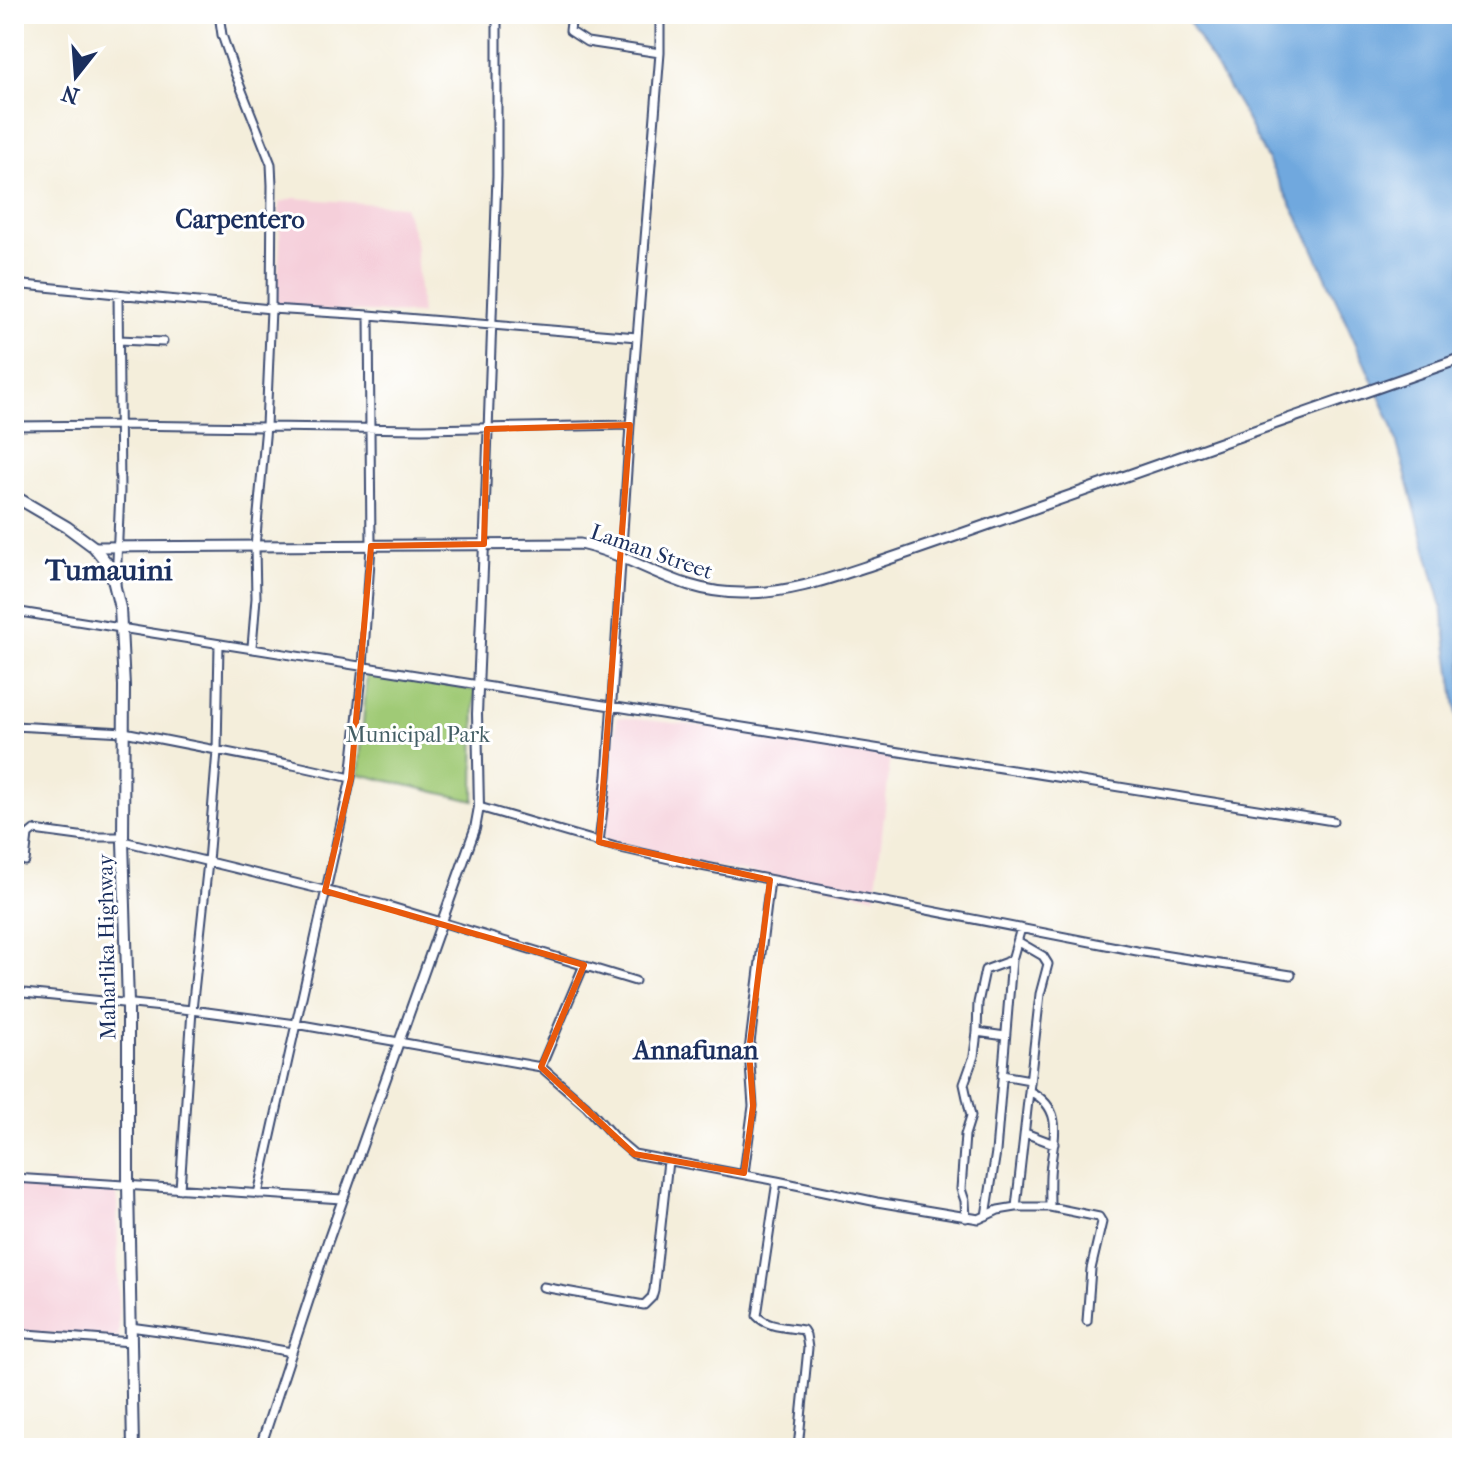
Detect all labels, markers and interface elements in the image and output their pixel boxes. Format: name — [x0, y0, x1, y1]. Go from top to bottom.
north arrow — [36, 36, 116, 116]
text: N — [58, 79, 82, 109]
district label: Carpentero — [175, 204, 305, 235]
street label: Laman Street — [587, 519, 716, 585]
district label: Tumauini — [44, 553, 173, 588]
park label: Municipal Park — [346, 722, 491, 748]
street label: Maharlika Highway — [92, 853, 122, 1040]
district label: Annafunan — [632, 1035, 759, 1066]

